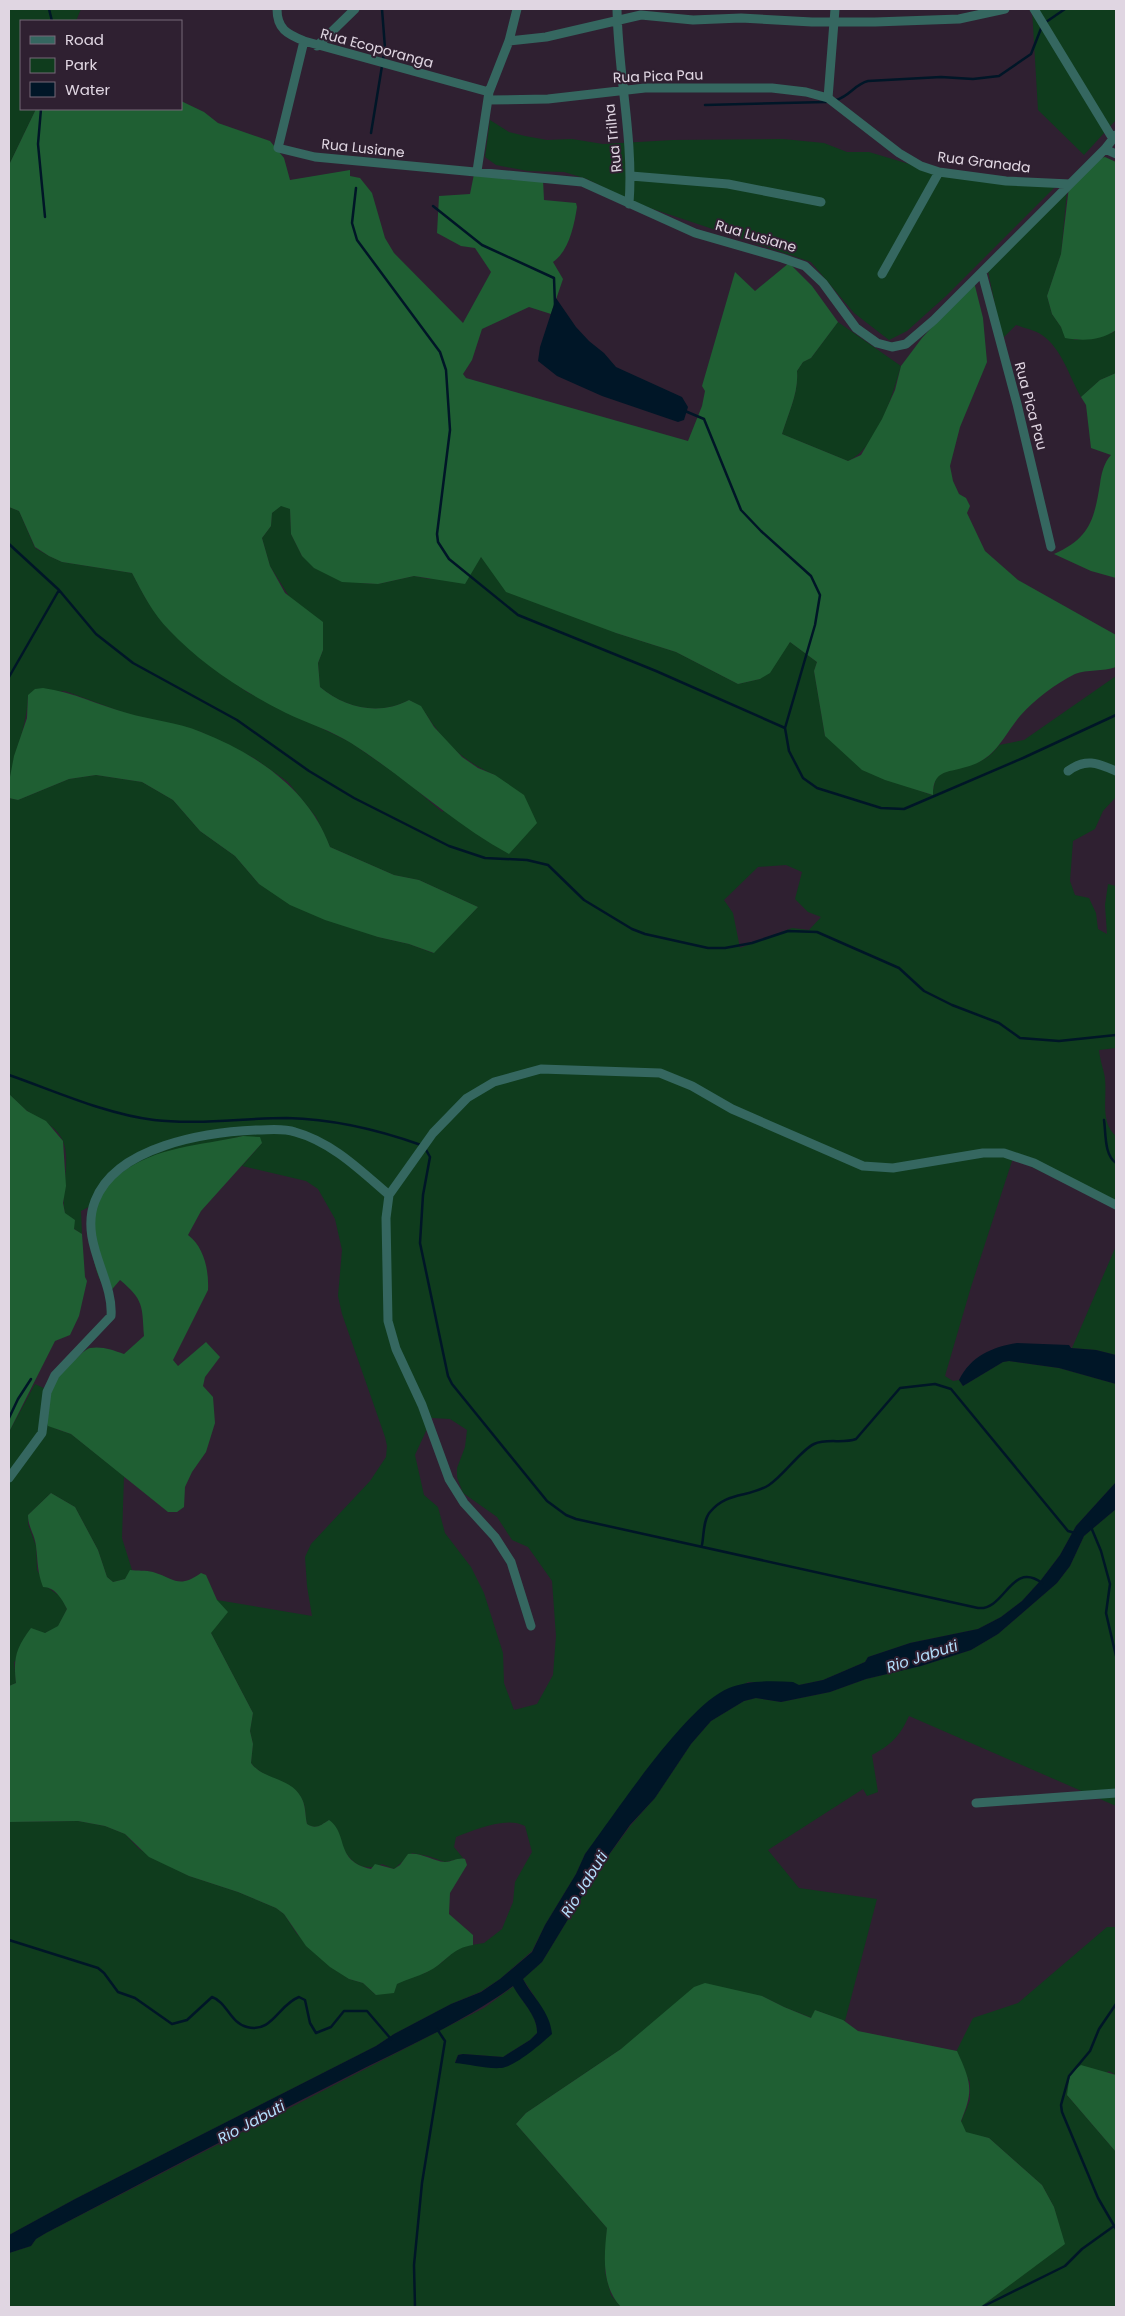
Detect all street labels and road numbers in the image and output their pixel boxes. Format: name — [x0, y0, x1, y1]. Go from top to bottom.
street label: Rua Ecoporanga — [318, 23, 436, 73]
street label: Rua Pica Pau — [612, 64, 704, 88]
street label: Rua Trilha — [599, 103, 627, 173]
street label: Rua Lusiane — [320, 134, 406, 162]
street label: Rua Granada — [936, 146, 1032, 178]
street label: Rua Lusiane — [713, 215, 799, 257]
street label: Rua Pica Pau — [1010, 360, 1052, 452]

